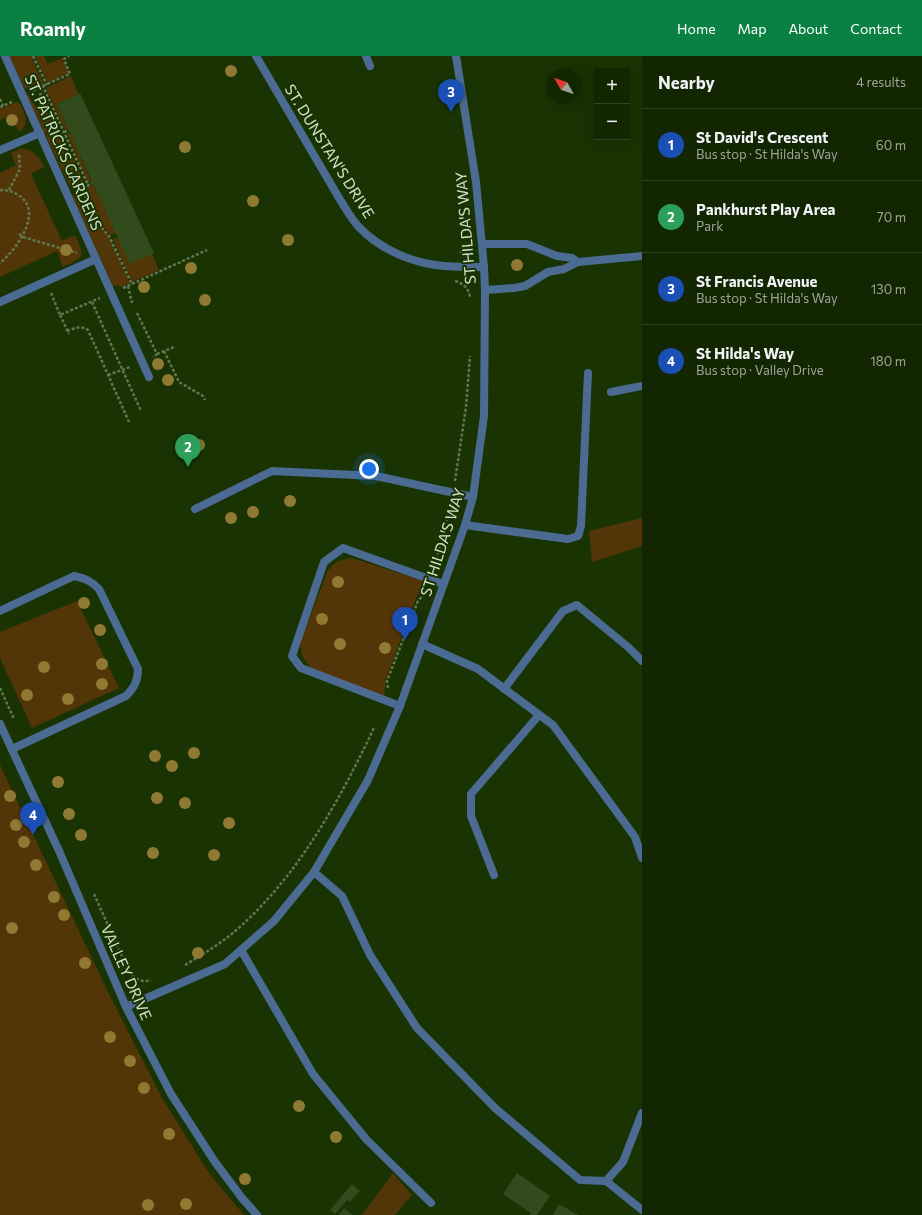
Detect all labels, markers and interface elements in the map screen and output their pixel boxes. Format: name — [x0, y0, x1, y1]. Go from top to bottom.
text: Roamly — [20, 17, 86, 40]
text: Home — [677, 20, 716, 37]
text: Map — [738, 20, 766, 37]
text: About — [788, 20, 828, 37]
text: Contact — [850, 20, 902, 37]
north arrow — [546, 68, 582, 104]
map controls — [594, 68, 630, 140]
button: + — [594, 68, 630, 104]
street label: ST. PATRICKS GARDENS — [22, 71, 107, 233]
text: Nearby — [658, 72, 715, 93]
text: 4 results — [856, 74, 906, 90]
pin: 3 — [438, 79, 464, 112]
street label: ST. DUNSTAN'S DRIVE — [281, 81, 379, 221]
button: − — [594, 104, 630, 140]
text: St David's Crescent — [696, 128, 828, 146]
text: 1 — [668, 137, 674, 153]
text: 60 m — [876, 137, 906, 153]
text: Bus stop · St Hilda's Way — [696, 146, 838, 162]
street label: ST HILDA'S WAY — [451, 171, 479, 285]
text: Pankhurst Play Area — [696, 200, 835, 218]
text: 2 — [667, 209, 675, 225]
text: 70 m — [877, 209, 906, 225]
text: Park — [696, 218, 723, 234]
text: St Francis Avenue — [696, 272, 817, 290]
text: 3 — [667, 281, 675, 297]
text: 130 m — [871, 281, 906, 297]
text: Bus stop · St Hilda's Way — [696, 290, 838, 306]
text: St Hilda's Way — [696, 344, 794, 362]
text: 4 — [667, 353, 675, 369]
text: 180 m — [870, 353, 906, 369]
text: Bus stop · Valley Drive — [696, 362, 824, 378]
pin: 2 — [175, 434, 201, 467]
your location — [359, 459, 379, 479]
street label: ST HILDA'S WAY — [416, 485, 468, 598]
pin: 1 — [392, 607, 418, 640]
pin: 4 — [20, 802, 46, 835]
street label: VALLEY DRIVE — [98, 921, 156, 1023]

